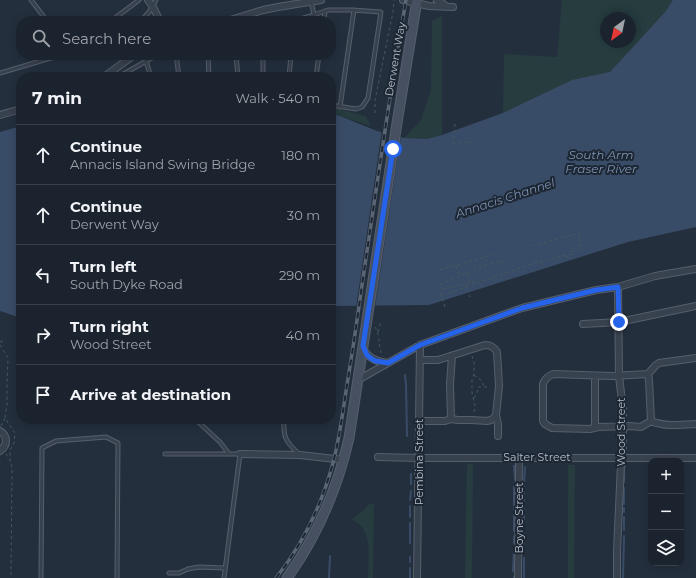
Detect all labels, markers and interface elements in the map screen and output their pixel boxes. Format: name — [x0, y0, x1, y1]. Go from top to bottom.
north arrow — [600, 12, 636, 48]
search box — [16, 16, 336, 60]
street label: Derwent Way — [382, 21, 408, 97]
icon: search — [30, 27, 52, 49]
text: Search here — [62, 29, 151, 48]
text: 7 min — [32, 88, 82, 108]
text: Walk · 540 m — [235, 90, 320, 106]
text: Continue — [70, 137, 142, 156]
route start — [384, 140, 402, 158]
icon: ahead — [32, 144, 54, 166]
text: 180 m — [281, 147, 320, 163]
water label: South Arm Fraser River — [565, 147, 637, 176]
text: Annacis Island Swing Bridge — [70, 156, 255, 172]
water label: Annacis Channel — [453, 175, 557, 221]
text: Continue — [70, 197, 142, 216]
icon: ahead — [32, 204, 54, 226]
text: 30 m — [287, 207, 320, 223]
text: Derwent Way — [70, 216, 159, 232]
text: Turn left — [70, 257, 137, 276]
icon: left — [32, 264, 54, 286]
text: 290 m — [279, 267, 320, 283]
text: South Dyke Road — [70, 276, 183, 292]
route end — [610, 313, 628, 331]
text: Turn right — [70, 317, 149, 336]
icon: right — [32, 324, 54, 346]
text: 40 m — [286, 327, 320, 343]
text: Wood Street — [70, 336, 152, 352]
icon: arrive — [32, 384, 54, 406]
text: Arrive at destination — [70, 385, 231, 404]
street label: Wood Street — [614, 397, 628, 467]
street label: Pembina Street — [412, 418, 426, 505]
street label: Salter Street — [503, 450, 571, 464]
map controls — [648, 458, 684, 566]
button: + — [648, 458, 684, 494]
street label: Boyne Street — [512, 482, 526, 554]
button: − — [648, 494, 684, 530]
button: layers — [648, 530, 684, 566]

